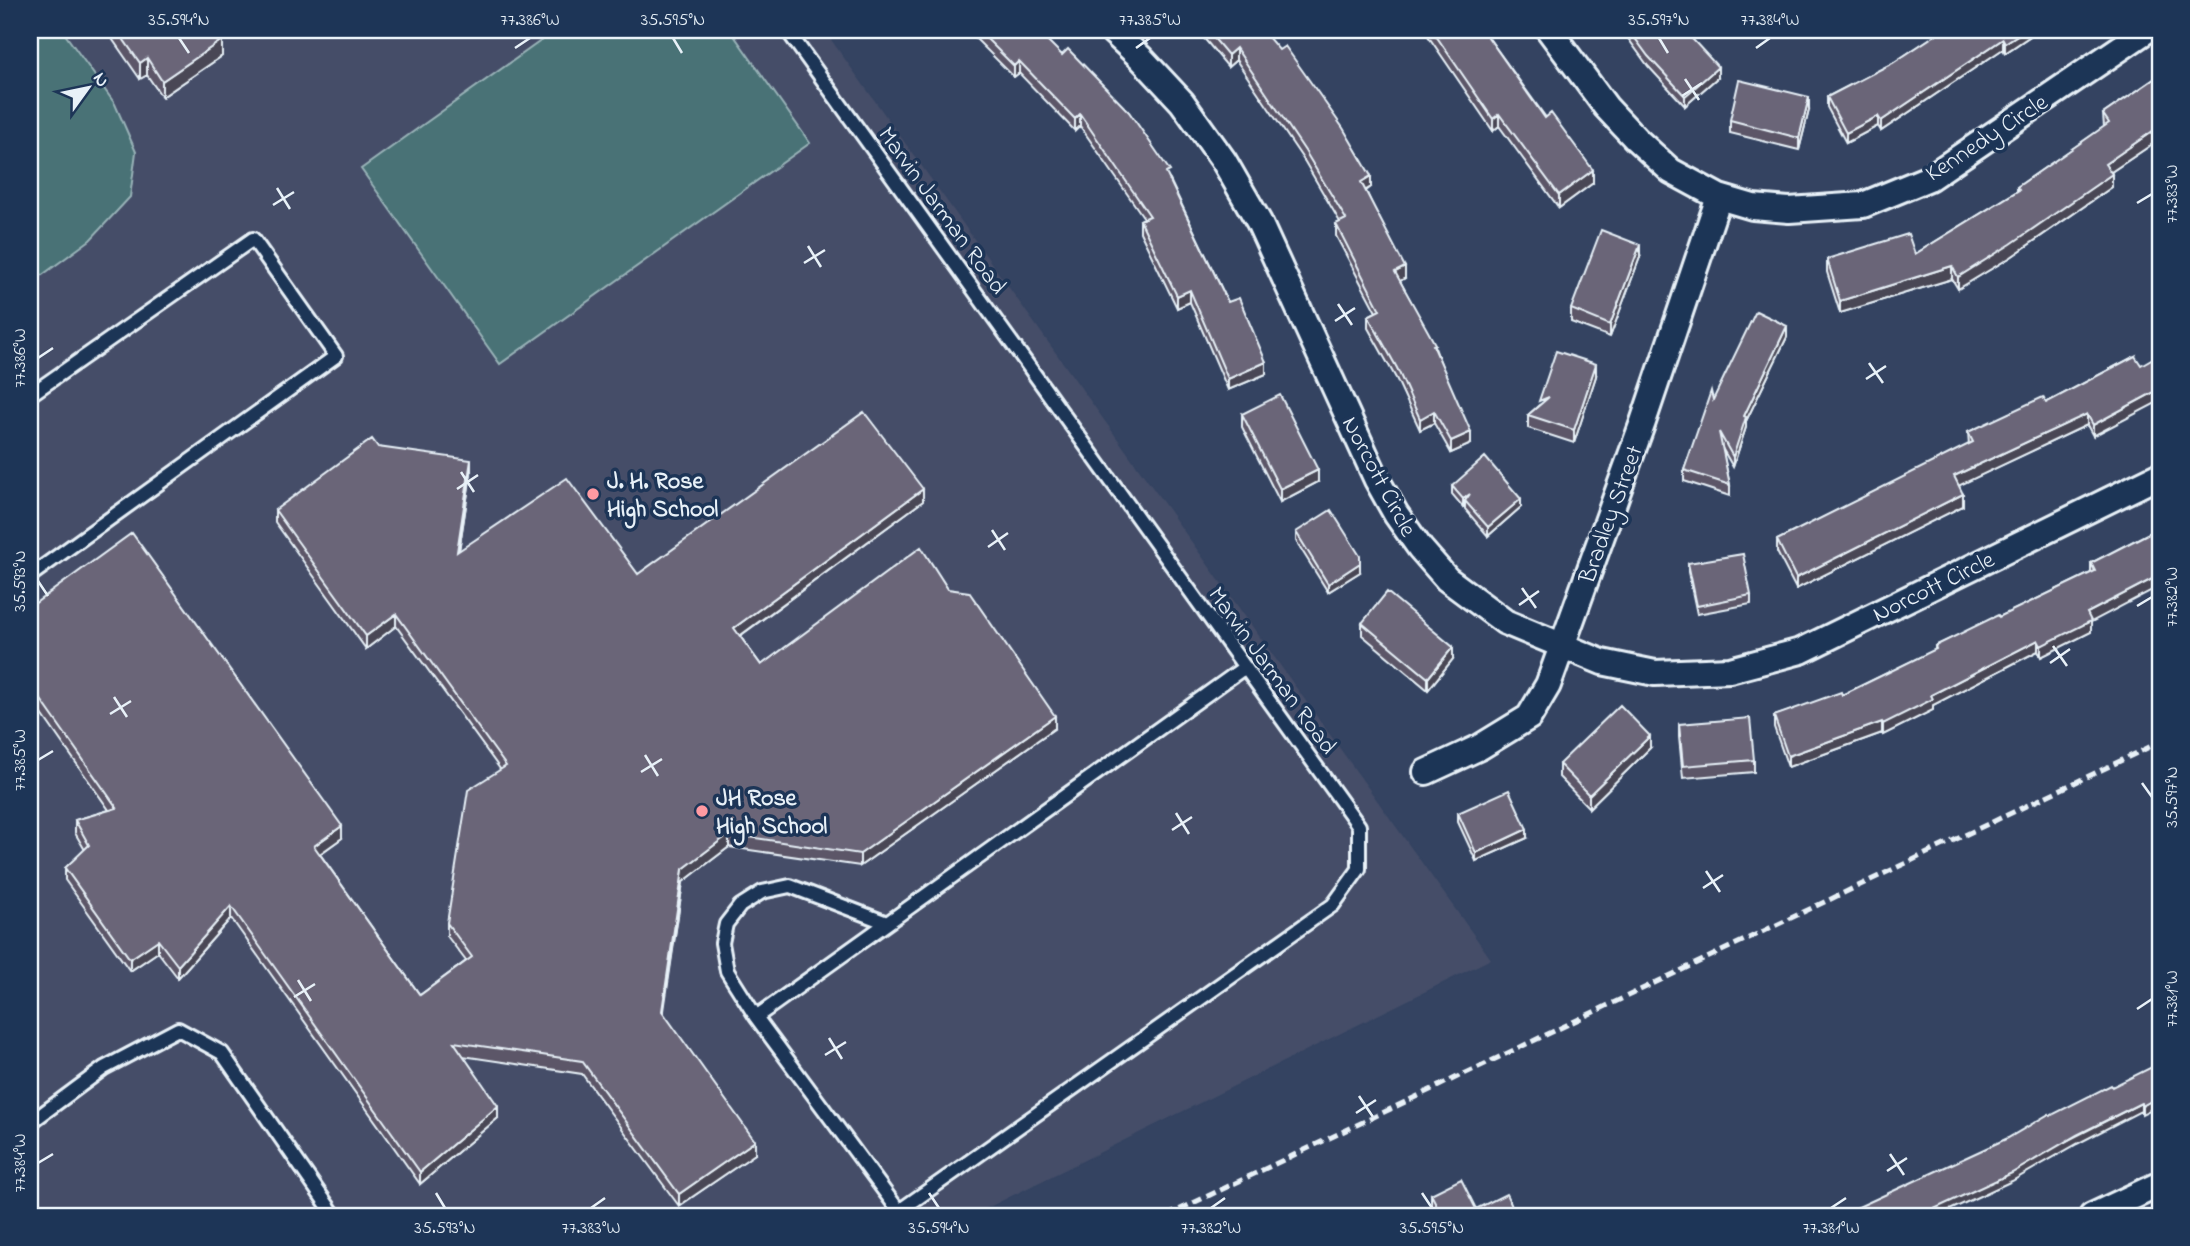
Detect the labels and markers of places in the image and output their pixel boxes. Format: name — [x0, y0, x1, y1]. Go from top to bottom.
place label: J. H. Rose High School — [607, 465, 718, 529]
marker: J. H. Rose High School — [585, 486, 601, 502]
place label: JH Rose High School — [716, 782, 827, 846]
marker: JH Rose High School — [694, 803, 710, 819]

